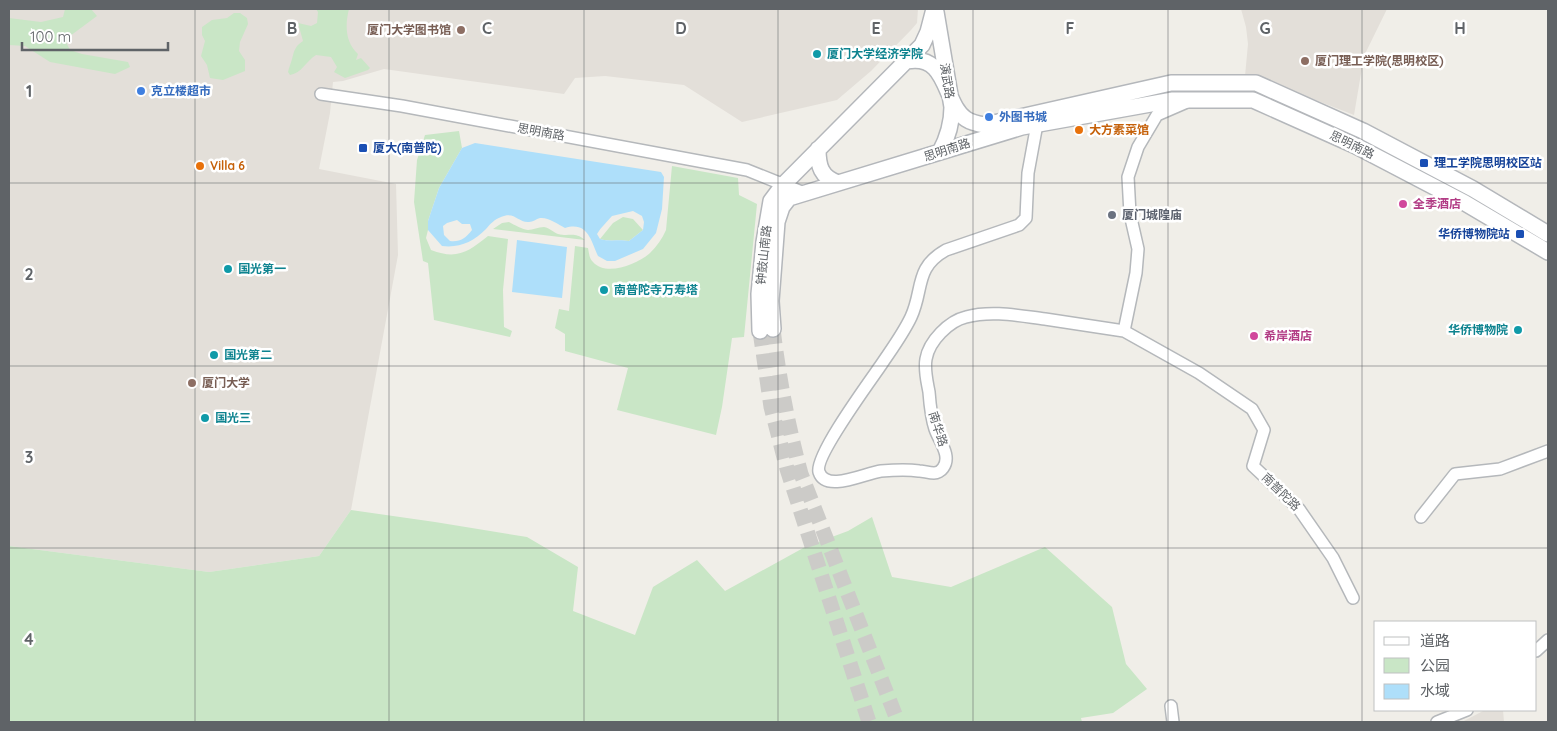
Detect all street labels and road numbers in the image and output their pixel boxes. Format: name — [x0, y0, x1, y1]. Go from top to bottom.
street label: 演武路 — [937, 62, 958, 100]
street label: 思明南路 — [516, 120, 566, 143]
street label: 思明南路 — [1327, 127, 1377, 162]
street label: 思明南路 — [922, 135, 972, 164]
street label: 钟鼓山南路 — [753, 224, 774, 286]
street label: 南华路 — [926, 409, 951, 448]
street label: 南普陀路 — [1259, 470, 1304, 514]

